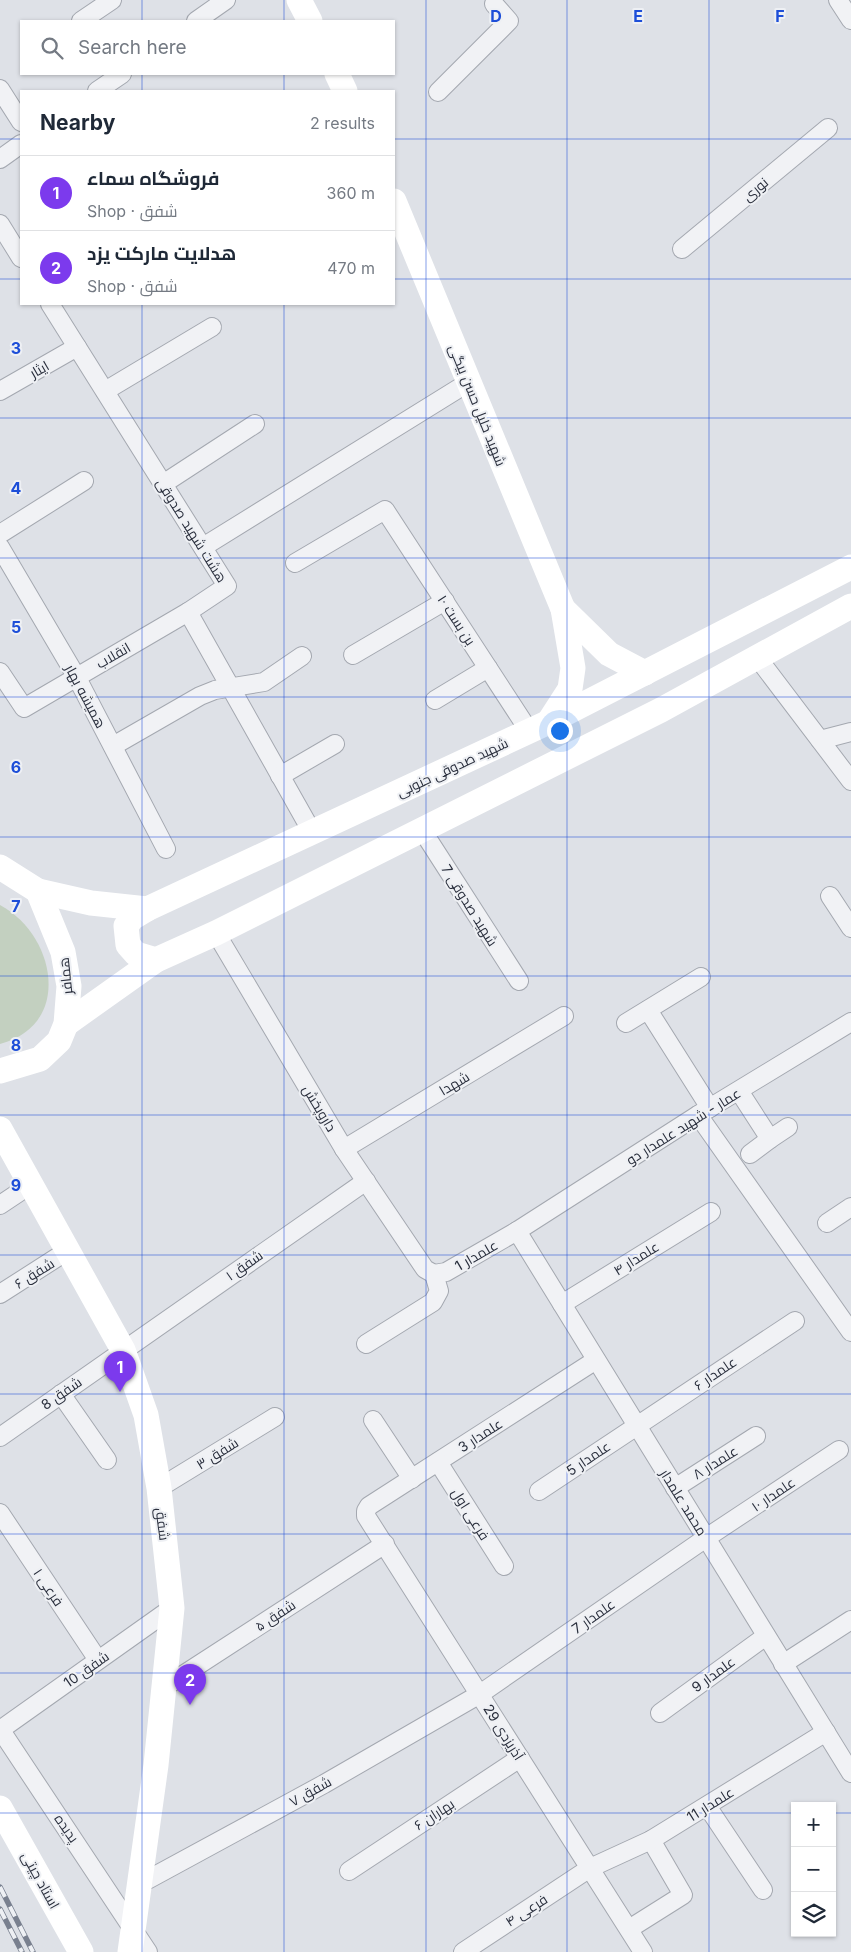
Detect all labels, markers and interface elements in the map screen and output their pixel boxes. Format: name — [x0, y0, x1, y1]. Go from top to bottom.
text: D — [490, 6, 502, 26]
text: E — [633, 6, 643, 26]
text: F — [775, 6, 785, 26]
search box — [20, 20, 395, 75]
icon: search — [38, 34, 66, 62]
text: Search here — [78, 36, 187, 59]
text: Nearby — [40, 110, 115, 135]
text: 2 results — [310, 113, 375, 133]
text: فروشگاه سماء — [87, 167, 219, 190]
street label: نوری — [739, 173, 771, 205]
text: 1 — [53, 183, 59, 203]
text: 360 m — [327, 183, 375, 203]
text: Shop · شفق — [87, 201, 178, 221]
text: هدلایت مارکت یزد — [87, 242, 236, 265]
text: 2 — [51, 258, 61, 278]
text: 470 m — [327, 258, 375, 278]
text: Shop · شفق — [87, 276, 178, 296]
text: 3 — [11, 338, 21, 358]
street label: شهید خلیل حسن بیگی — [446, 342, 510, 468]
street label: ایثار — [25, 357, 52, 382]
street label: هشت شهید صدوقی — [153, 475, 231, 585]
text: 4 — [11, 478, 22, 498]
street label: بن بست ۱۰ — [434, 592, 480, 648]
text: 5 — [11, 617, 21, 637]
street label: انقلاب — [93, 638, 133, 672]
street label: همیشه بهار — [62, 660, 110, 731]
your location — [547, 718, 573, 744]
street label: شهید صدوقی جنوبی — [394, 734, 510, 800]
text: 6 — [11, 757, 21, 777]
street label: شهید صدوقی 7 — [438, 861, 502, 949]
text: 7 — [11, 896, 21, 916]
street label: همافر — [55, 957, 76, 996]
text: 8 — [11, 1035, 21, 1055]
street label: شهدا — [436, 1067, 472, 1099]
street label: داروپخش — [298, 1082, 341, 1135]
street label: عمار - شهید علمدار دو — [623, 1084, 743, 1168]
text: 9 — [11, 1175, 21, 1195]
street label: علمدار 1 — [452, 1236, 500, 1274]
street label: علمدار ۴ — [610, 1237, 662, 1279]
street label: شفق ۱ — [222, 1246, 266, 1285]
street label: شفق ۶ — [11, 1254, 58, 1293]
pin: 1 — [104, 1351, 136, 1392]
street label: علمدار ۶ — [691, 1353, 739, 1393]
street label: شفق 8 — [37, 1373, 85, 1414]
street label: علمدار 3 — [455, 1414, 505, 1456]
street label: شفق ۳ — [193, 1433, 242, 1473]
street label: علمدار 5 — [563, 1437, 613, 1479]
street label: علمدار ۸ — [689, 1442, 741, 1482]
street label: محمد علمدار — [656, 1465, 711, 1538]
street label: علمدار ۱۰ — [748, 1473, 798, 1515]
street label: فرعی اول — [448, 1485, 494, 1544]
street label: شفق — [152, 1507, 173, 1542]
street label: فرعی ۱ — [30, 1565, 68, 1609]
street label: علمدار 7 — [568, 1595, 618, 1637]
street label: شفق ۵ — [252, 1596, 299, 1635]
street label: شفق 10 — [60, 1647, 113, 1692]
street label: علمدار 9 — [688, 1653, 738, 1695]
pin: 2 — [174, 1664, 206, 1705]
street label: آذریزدی 29 — [480, 1701, 528, 1763]
street label: شفق ۷ — [286, 1772, 335, 1810]
street label: علمدار 11 — [683, 1783, 737, 1825]
street label: بهاران ۶ — [411, 1795, 457, 1833]
map controls — [791, 1802, 836, 1937]
button: + — [791, 1802, 836, 1847]
street label: پدیده — [50, 1811, 83, 1847]
button: − — [791, 1847, 836, 1892]
street label: استاد چیتی — [17, 1848, 64, 1912]
street label: فرعی ۴ — [502, 1890, 550, 1930]
button: layers — [791, 1892, 836, 1937]

